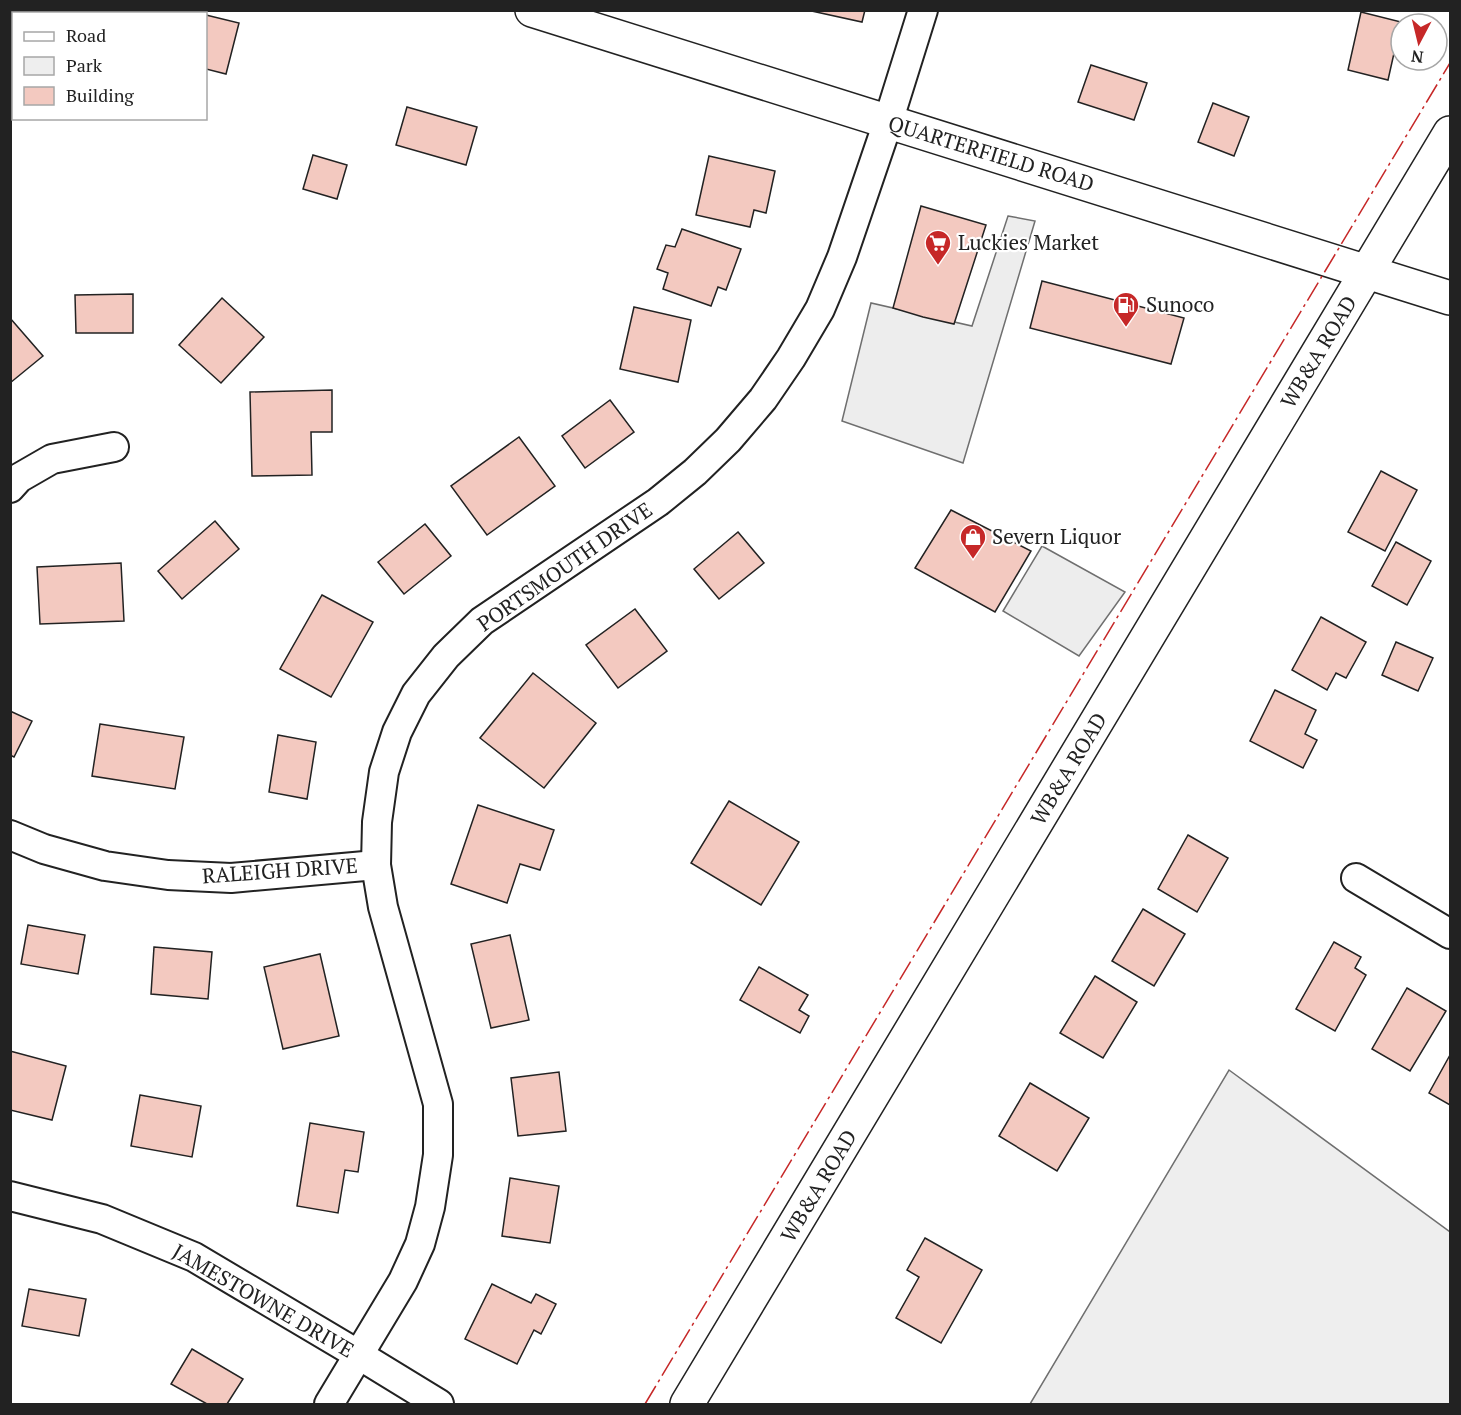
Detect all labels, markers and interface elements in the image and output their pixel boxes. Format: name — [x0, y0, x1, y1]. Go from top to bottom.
legend — [12, 12, 207, 120]
north arrow — [1389, 12, 1449, 72]
text: Road — [66, 23, 106, 47]
text: N — [1410, 45, 1425, 69]
text: Park — [66, 53, 103, 77]
text: Building — [66, 83, 134, 107]
street label: QUARTERFIELD ROAD — [885, 108, 1098, 198]
supermarket icon: Luckies Market — [923, 228, 953, 266]
place label: Luckies Market — [958, 228, 1099, 256]
fuel station icon: Sunoco — [1111, 290, 1141, 328]
place label: Sunoco — [1146, 290, 1214, 318]
street label: WB&A ROAD — [1274, 290, 1363, 413]
street label: PORTSMOUTH DRIVE — [471, 495, 658, 637]
shop icon: Severn Liquor — [958, 522, 988, 560]
place label: Severn Liquor — [992, 522, 1121, 550]
street label: WB&A ROAD — [1024, 707, 1113, 830]
street label: RALEIGH DRIVE — [201, 851, 359, 889]
street label: WB&A ROAD — [774, 1124, 863, 1247]
street label: JAMESTOWNE DRIVE — [168, 1237, 359, 1364]

